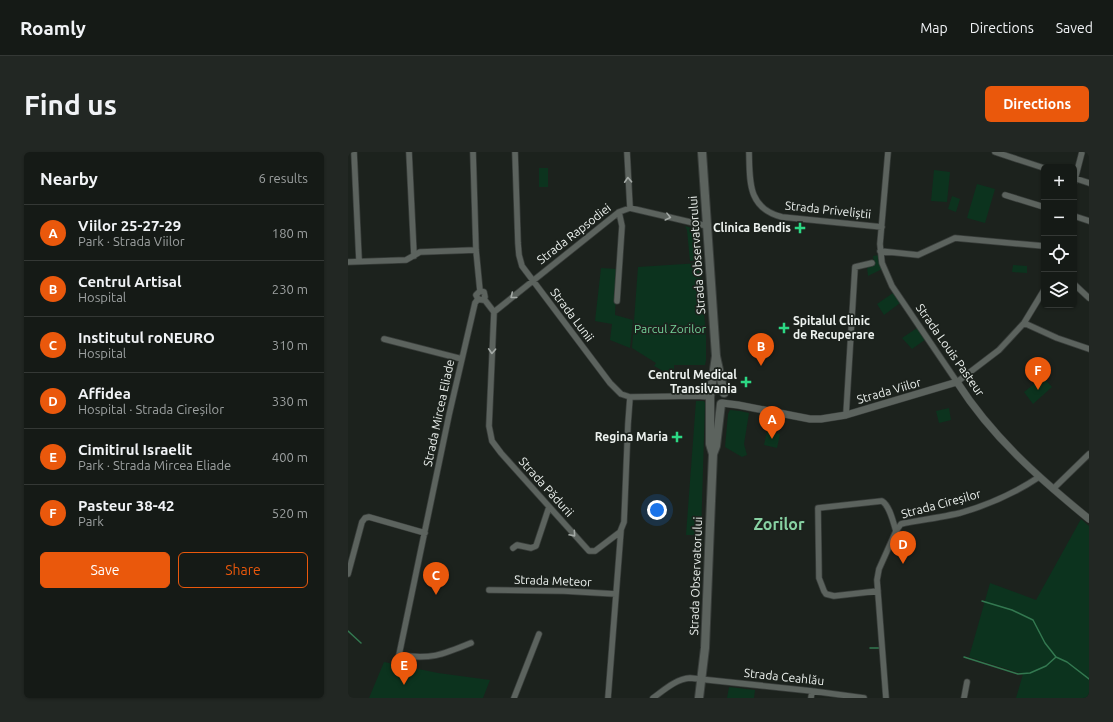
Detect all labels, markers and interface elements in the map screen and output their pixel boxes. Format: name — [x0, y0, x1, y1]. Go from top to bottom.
text: Roamly — [20, 17, 86, 39]
text: Map — [920, 20, 948, 36]
text: Directions — [970, 20, 1034, 36]
text: Saved — [1056, 20, 1093, 36]
button: Directions — [985, 86, 1089, 122]
text: Find us — [24, 89, 117, 120]
map controls — [1041, 164, 1077, 308]
button: + — [1041, 164, 1077, 200]
text: Nearby — [40, 169, 98, 188]
text: 6 results — [258, 171, 308, 185]
one-way arrow — [624, 177, 632, 183]
street label: Strada Observatorului — [686, 195, 707, 315]
street label: Strada Priveliștii — [784, 199, 872, 220]
button: − — [1041, 200, 1077, 236]
street label: Strada Rapsodiei — [534, 201, 613, 266]
one-way arrow — [664, 212, 671, 221]
text: Viilor 25-27-29 — [78, 217, 181, 234]
place label: Clinica Bendis — [713, 221, 791, 234]
marker: Clinica Bendis — [794, 222, 806, 234]
text: A — [48, 226, 58, 240]
text: 180 m — [272, 226, 308, 240]
text: Park · Strada Viilor — [78, 234, 185, 248]
button: locate — [1041, 236, 1077, 272]
button: layers — [1041, 272, 1077, 308]
text: Centrul Artisal — [78, 273, 181, 290]
text: B — [49, 282, 57, 296]
text: 230 m — [272, 282, 308, 296]
street label: Strada Lunii — [548, 286, 597, 344]
text: Hospital — [78, 290, 126, 304]
one-way arrow — [510, 292, 517, 299]
street label: Strada Louis Pasteur — [914, 301, 987, 399]
place label: Spitalul Clinic de Recuperare — [793, 314, 875, 341]
park label: Parcul Zorilor — [634, 322, 706, 335]
marker: Spitalul Clinic de Recuperare — [778, 322, 790, 334]
text: Institutul roNEURO — [78, 329, 215, 346]
pin: B — [748, 333, 774, 366]
text: C — [49, 338, 57, 352]
text: 310 m — [272, 338, 308, 352]
text: Hospital — [78, 346, 126, 360]
one-way arrow — [487, 348, 496, 354]
pin: F — [1025, 357, 1051, 390]
street label: Strada Mircea Eliade — [421, 358, 456, 468]
place label: Centrul Medical Transilvania — [648, 368, 737, 395]
street label: Strada Viilor — [855, 375, 923, 406]
marker: Centrul Medical Transilvania — [740, 376, 752, 388]
text: Affidea — [78, 385, 131, 402]
text: D — [48, 394, 58, 408]
text: 330 m — [272, 394, 308, 408]
text: Hospital · Strada Cireșilor — [78, 402, 224, 416]
pin: A — [759, 406, 785, 439]
place label: Regina Maria — [595, 430, 668, 443]
marker: Regina Maria — [671, 431, 683, 443]
text: Cimitirul Israelit — [78, 441, 192, 458]
text: E — [49, 450, 57, 464]
text: 400 m — [272, 450, 308, 464]
street label: Strada Pădurii — [516, 454, 576, 519]
text: Park · Strada Mircea Eliade — [78, 458, 231, 472]
street label: Strada Cireșilor — [900, 487, 983, 520]
text: Pasteur 38-42 — [78, 497, 175, 514]
your location — [647, 500, 667, 520]
text: F — [49, 506, 57, 520]
text: 520 m — [272, 506, 308, 520]
text: Park — [78, 514, 104, 528]
district label: Zorilor — [753, 515, 805, 533]
street label: Strada Observatorului — [687, 516, 704, 636]
one-way arrow — [569, 529, 576, 537]
pin: D — [890, 531, 916, 564]
button: Save — [40, 552, 170, 588]
button: Share — [178, 552, 308, 588]
pin: C — [423, 562, 449, 595]
street label: Strada Meteor — [514, 573, 592, 588]
pin: E — [391, 652, 417, 685]
street label: Strada Ceahlău — [743, 666, 825, 687]

